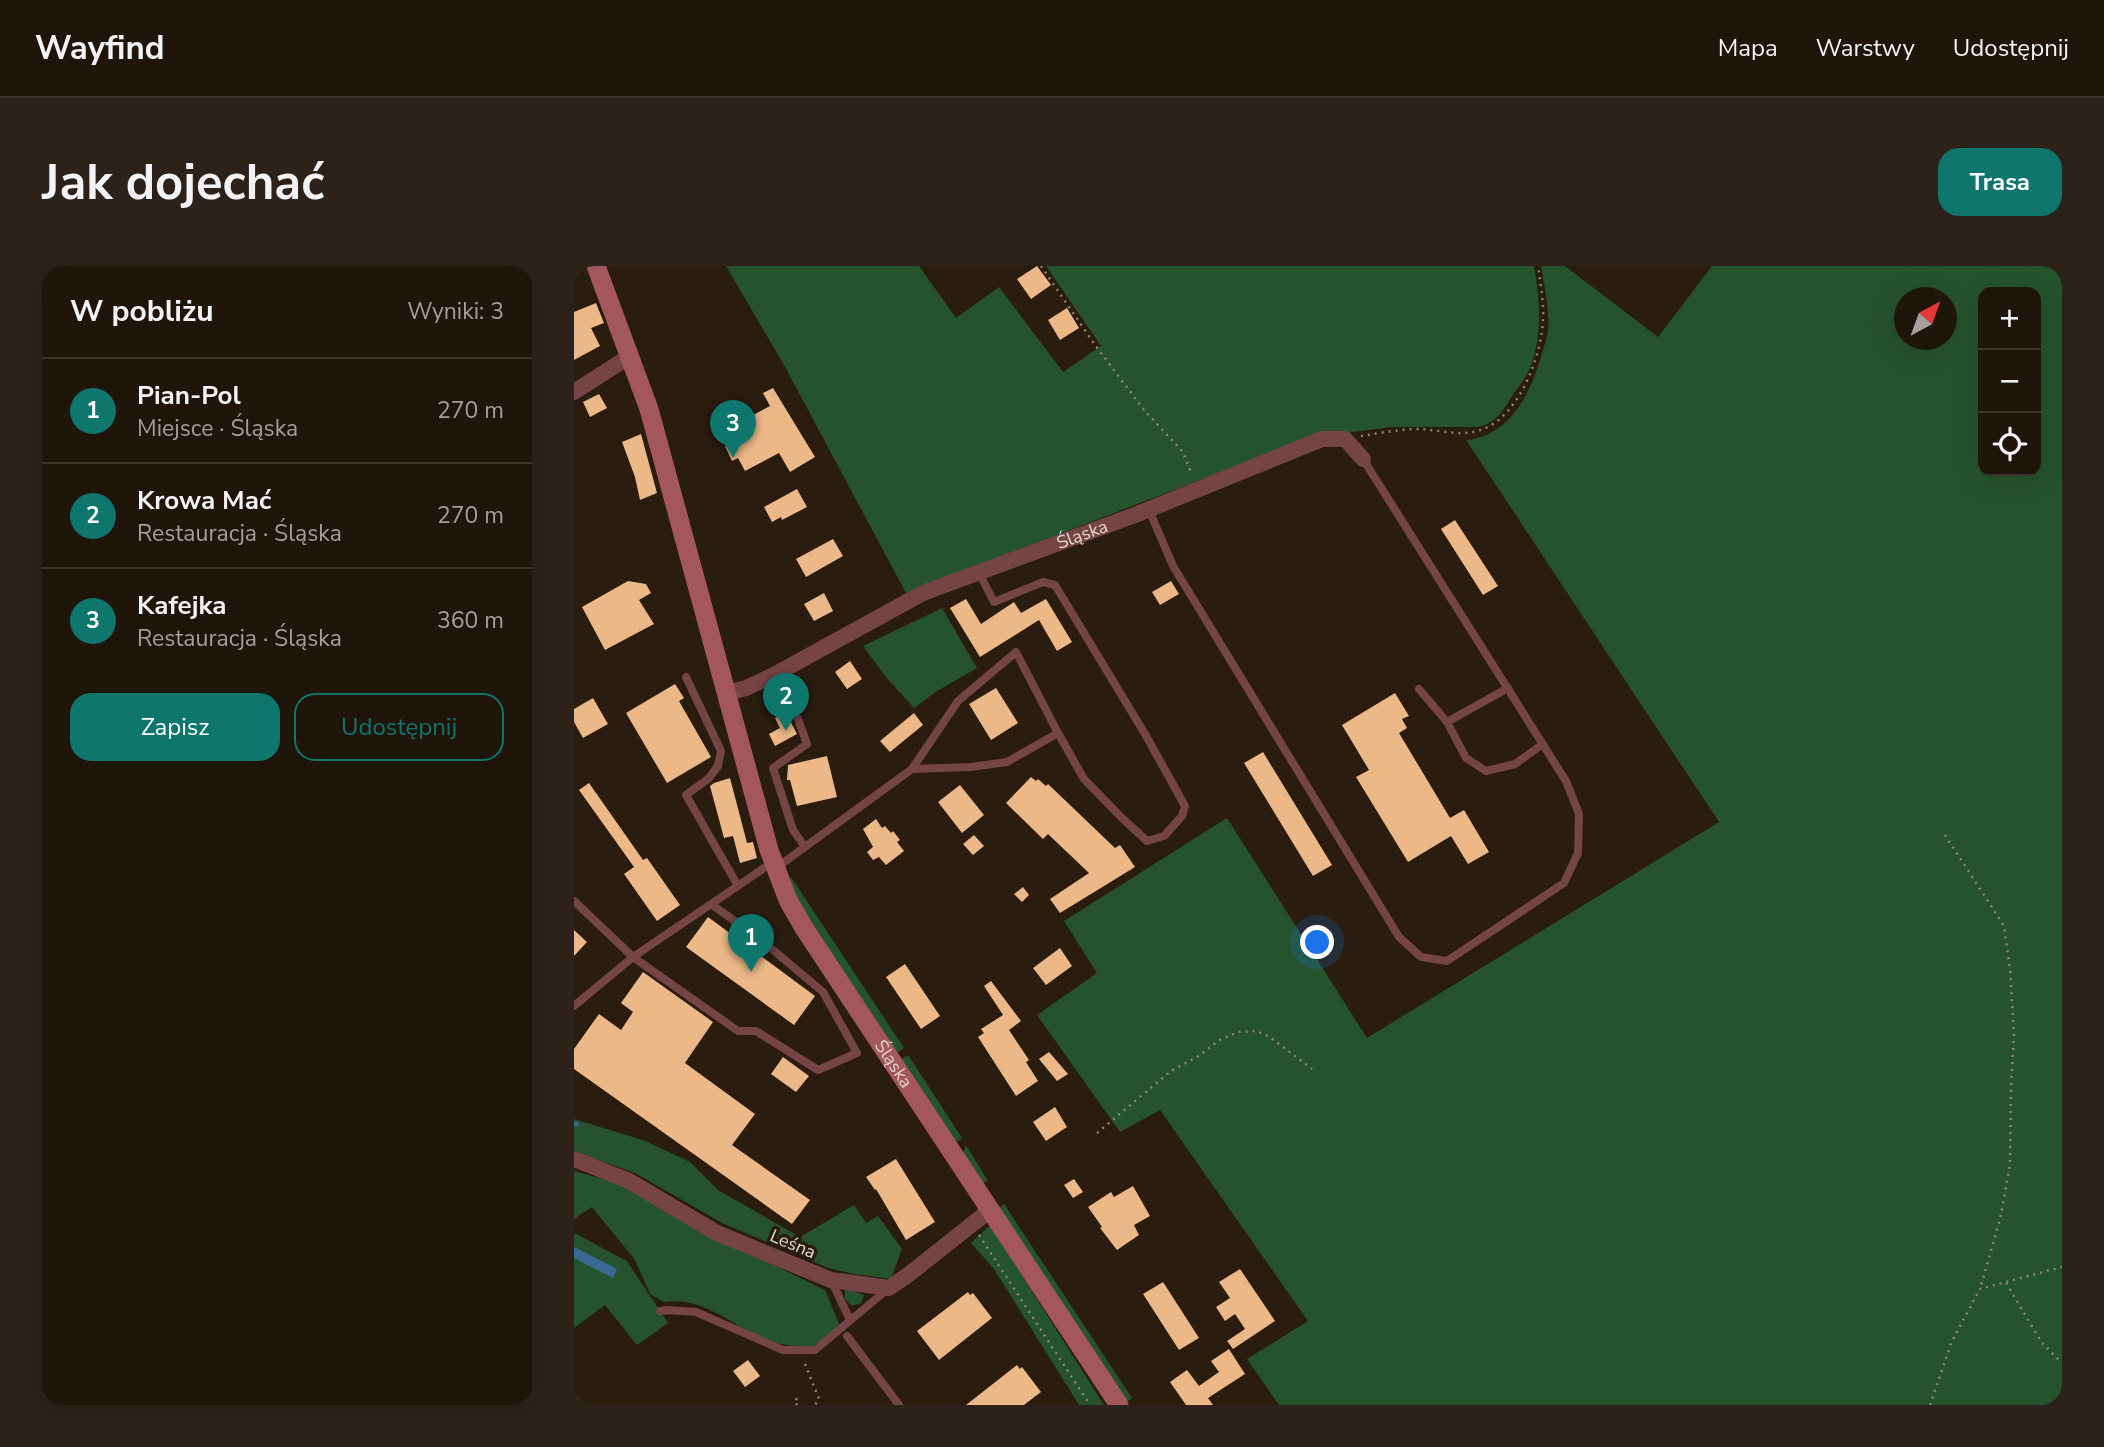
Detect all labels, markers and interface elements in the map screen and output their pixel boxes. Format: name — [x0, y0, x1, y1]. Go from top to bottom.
text: Wayfind — [35, 26, 165, 71]
text: Mapa — [1718, 32, 1778, 64]
text: Warstwy — [1816, 32, 1915, 64]
text: Udostępnij — [1953, 32, 2069, 64]
button: Trasa — [1938, 148, 2062, 216]
text: Jak dojechać — [42, 149, 324, 216]
north arrow — [1894, 287, 1957, 350]
map controls — [1978, 287, 2041, 476]
button: + — [1978, 287, 2041, 350]
text: W pobliżu — [70, 291, 214, 332]
text: Wyniki: 3 — [407, 296, 504, 327]
button: − — [1978, 350, 2041, 413]
text: Pian-Pol — [137, 378, 241, 413]
text: 1 — [86, 395, 100, 426]
text: 270 m — [437, 395, 504, 426]
pin: 3 — [710, 400, 756, 458]
text: Miejsce · Śląska — [137, 413, 298, 444]
button: locate — [1978, 413, 2041, 476]
text: Krowa Mać — [137, 483, 271, 518]
text: 2 — [86, 500, 100, 531]
text: 270 m — [437, 500, 504, 531]
street label: Śląska — [1053, 514, 1111, 555]
text: Restauracja · Śląska — [137, 518, 342, 549]
text: Kafejka — [137, 588, 226, 623]
text: 3 — [86, 605, 100, 636]
text: 360 m — [437, 605, 504, 636]
text: Restauracja · Śląska — [137, 623, 342, 654]
pin: 2 — [763, 673, 809, 731]
button: Zapisz — [70, 693, 280, 761]
button: Udostępnij — [294, 693, 504, 761]
pin: 1 — [728, 914, 774, 972]
your location — [1300, 925, 1334, 959]
street label: Śląska — [869, 1035, 918, 1093]
street label: Leśna — [766, 1224, 820, 1264]

